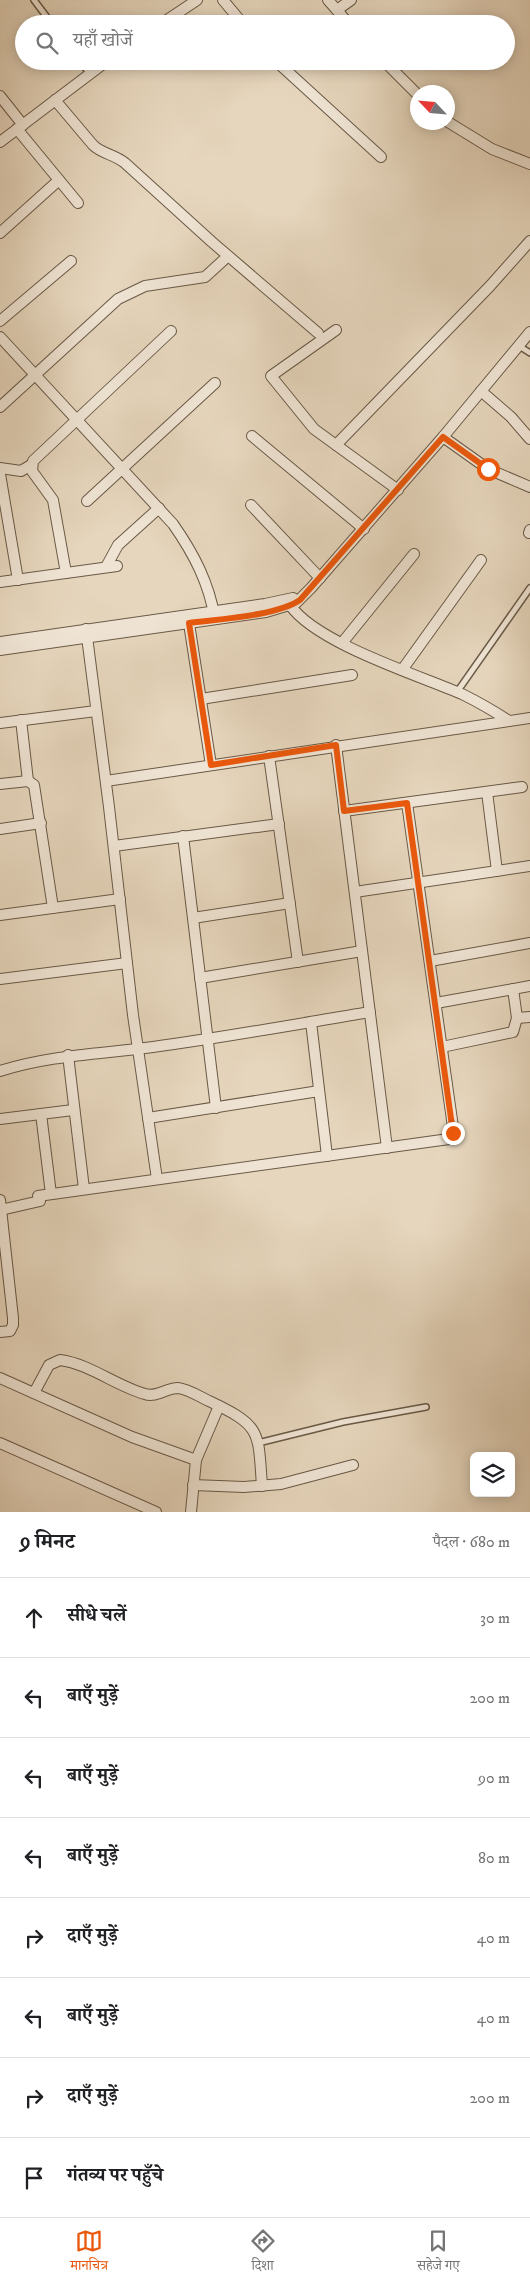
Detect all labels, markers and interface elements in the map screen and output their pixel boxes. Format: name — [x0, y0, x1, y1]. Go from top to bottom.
search box — [15, 15, 515, 70]
icon: search — [33, 29, 61, 57]
text: यहाँ खोजें — [73, 29, 133, 52]
north arrow — [410, 85, 455, 130]
route start — [477, 458, 500, 481]
route end — [442, 1122, 465, 1145]
map controls — [470, 1452, 515, 1497]
button: layers — [470, 1452, 515, 1497]
text: 9 मिनट — [20, 1529, 75, 1555]
text: पैदल · 680 m — [433, 1532, 510, 1552]
icon: ahead — [20, 1604, 48, 1632]
text: सीधे चलें — [67, 1604, 126, 1627]
text: 30 m — [480, 1608, 510, 1628]
icon: left — [20, 1684, 48, 1712]
text: बाएँ मुड़ें — [67, 1684, 118, 1707]
text: 200 m — [469, 1688, 510, 1708]
icon: left — [20, 1764, 48, 1792]
text: बाएँ मुड़ें — [67, 1764, 118, 1787]
text: 90 m — [478, 1768, 510, 1788]
icon: left — [20, 1844, 48, 1872]
text: बाएँ मुड़ें — [67, 1844, 118, 1867]
text: 80 m — [478, 1848, 510, 1868]
icon: right — [20, 1924, 48, 1952]
text: दाएँ मुड़ें — [67, 1924, 118, 1947]
text: 40 m — [477, 1928, 510, 1948]
icon: left — [20, 2004, 48, 2032]
text: बाएँ मुड़ें — [67, 2004, 118, 2027]
text: 40 m — [477, 2008, 510, 2028]
icon: right — [20, 2084, 48, 2112]
text: दाएँ मुड़ें — [67, 2084, 118, 2107]
text: 200 m — [469, 2088, 510, 2108]
icon: arrive — [20, 2164, 48, 2192]
text: गंतव्य पर पहुँचे — [67, 2164, 163, 2187]
tab: मानचित्र — [70, 2227, 108, 2279]
tab: दिशा — [249, 2227, 277, 2279]
tab: सहेजे गए — [417, 2227, 460, 2279]

